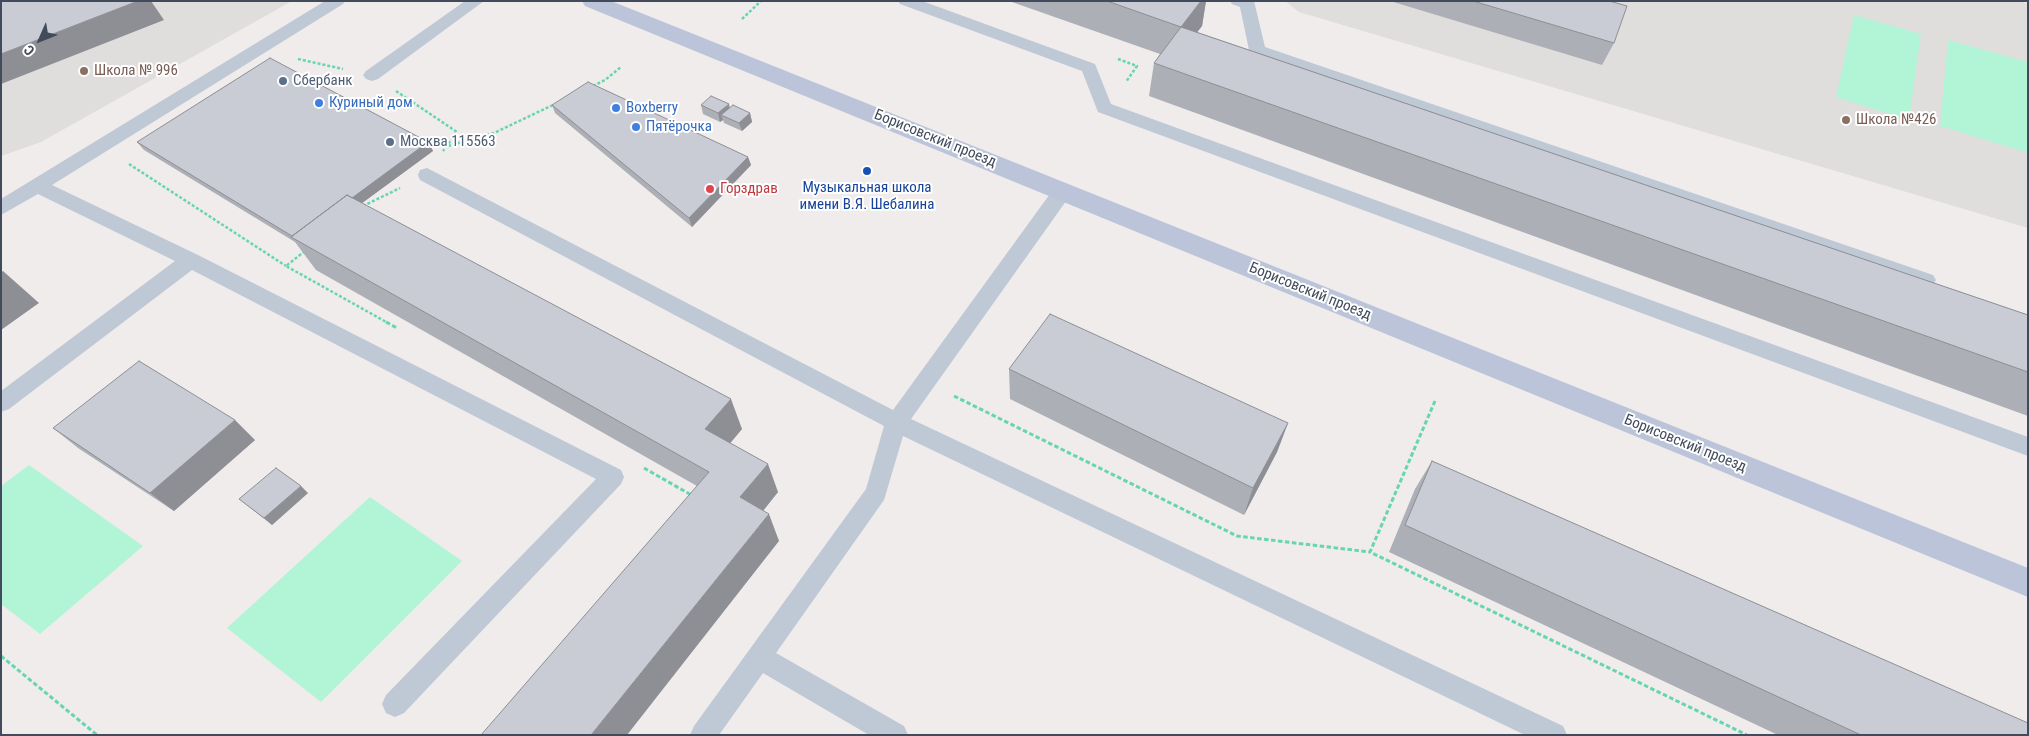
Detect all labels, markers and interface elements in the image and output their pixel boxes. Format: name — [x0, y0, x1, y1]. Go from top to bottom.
north arrow — [15, 15, 65, 65]
text: С — [21, 42, 38, 59]
place label: Школа № 996 — [94, 62, 178, 80]
marker: Школа № 996 — [78, 65, 90, 77]
place label: Сбербанк — [293, 72, 353, 90]
marker: Сбербанк — [277, 75, 289, 87]
place label: Куриный дом — [329, 94, 413, 112]
marker: Куриный дом — [313, 97, 325, 109]
place label: Boxberry — [626, 99, 678, 117]
marker: Boxberry — [610, 102, 622, 114]
street label: Борисовский проезд — [871, 106, 999, 172]
place label: Школа №426 — [1856, 111, 1936, 129]
marker: Школа №426 — [1840, 114, 1852, 126]
place label: Пятёрочка — [646, 118, 712, 136]
marker: Пятёрочка — [630, 121, 642, 133]
place label: Москва 115563 — [400, 133, 496, 151]
marker: Москва 115563 — [384, 136, 396, 148]
marker: Музыкальная школа имени В.Я. Шебалина — [861, 165, 873, 177]
place label: Музыкальная школа имени В.Я. Шебалина — [800, 179, 934, 214]
place label: Горздрав — [720, 180, 778, 198]
marker: Горздрав — [704, 183, 716, 195]
street label: Борисовский проезд — [1246, 259, 1374, 325]
street label: Борисовский проезд — [1621, 411, 1749, 477]

